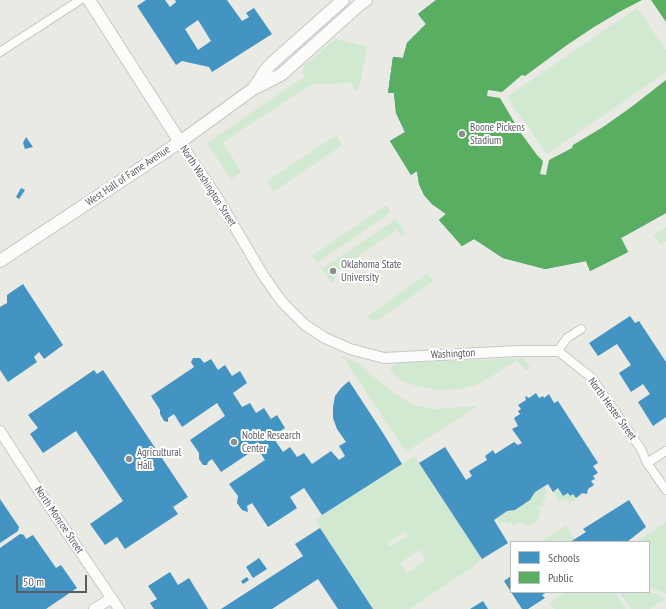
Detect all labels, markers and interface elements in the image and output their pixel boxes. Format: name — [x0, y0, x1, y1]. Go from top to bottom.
place label: Boone Pickens Stadium — [470, 121, 525, 147]
marker: Boone Pickens Stadium — [457, 129, 467, 139]
street label: West Hall of Fame Avenue — [83, 143, 173, 209]
street label: North Washington Street — [177, 143, 239, 229]
place label: Oklahoma State University — [341, 258, 401, 284]
marker: Oklahoma State University — [328, 266, 338, 276]
street label: Washington — [430, 346, 476, 362]
street label: North Hester Street — [585, 375, 639, 443]
place label: Noble Research Center — [242, 429, 301, 455]
marker: Noble Research Center — [229, 437, 239, 447]
place label: Agricultural Hall — [137, 446, 181, 472]
marker: Agricultural Hall — [124, 454, 134, 464]
street label: North Monroe Street — [32, 484, 86, 556]
legend — [510, 541, 650, 593]
text: Schools — [548, 550, 580, 565]
scale bar — [18, 567, 89, 593]
text: Public — [548, 570, 573, 585]
text: 50 m — [23, 574, 44, 589]

